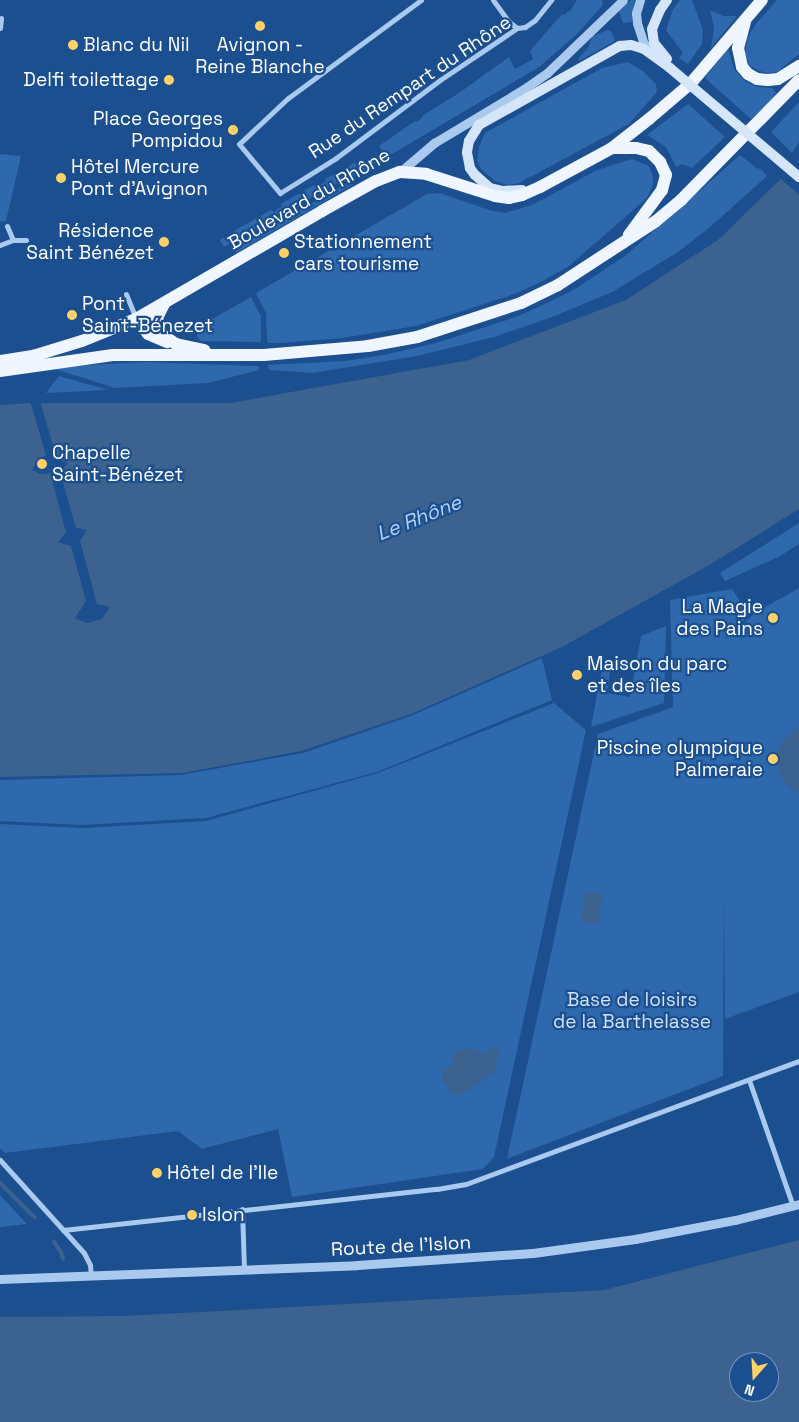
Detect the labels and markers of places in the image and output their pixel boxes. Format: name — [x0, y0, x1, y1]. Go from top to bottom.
marker: Avignon - Reine Blanche — [254, 20, 266, 32]
place label: Blanc du Nil — [83, 34, 190, 56]
place label: Avignon - Reine Blanche — [195, 34, 325, 78]
marker: Blanc du Nil — [67, 39, 79, 51]
place label: Delfi toilettage — [23, 69, 159, 91]
marker: Delfi toilettage — [163, 74, 175, 86]
place label: Place Georges Pompidou — [93, 108, 223, 152]
marker: Place Georges Pompidou — [227, 124, 239, 136]
place label: Hôtel Mercure Pont d'Avignon — [71, 156, 208, 200]
marker: Hôtel Mercure Pont d'Avignon — [55, 172, 67, 184]
place label: Résidence Saint Bénézet — [26, 220, 154, 264]
place label: Stationnement cars tourisme — [294, 231, 432, 275]
marker: Résidence Saint Bénézet — [158, 236, 170, 248]
marker: Stationnement cars tourisme — [278, 247, 290, 259]
place label: Pont Saint-Bénezet — [82, 293, 213, 337]
marker: Pont Saint-Bénezet — [66, 309, 78, 321]
place label: Chapelle Saint-Bénézet — [52, 442, 183, 486]
marker: Chapelle Saint-Bénézet — [36, 458, 48, 470]
place label: La Magie des Pains — [676, 596, 763, 640]
marker: La Magie des Pains — [767, 612, 779, 624]
place label: Maison du parc et des îles — [587, 653, 727, 697]
marker: Maison du parc et des îles — [571, 669, 583, 681]
place label: Piscine olympique Palmeraie — [597, 737, 763, 781]
marker: Piscine olympique Palmeraie — [767, 753, 779, 765]
place label: Hôtel de l'Ile — [167, 1162, 278, 1184]
marker: Hôtel de l'Ile — [151, 1167, 163, 1179]
place label: Islon — [202, 1204, 245, 1226]
marker: Islon — [186, 1209, 198, 1221]

